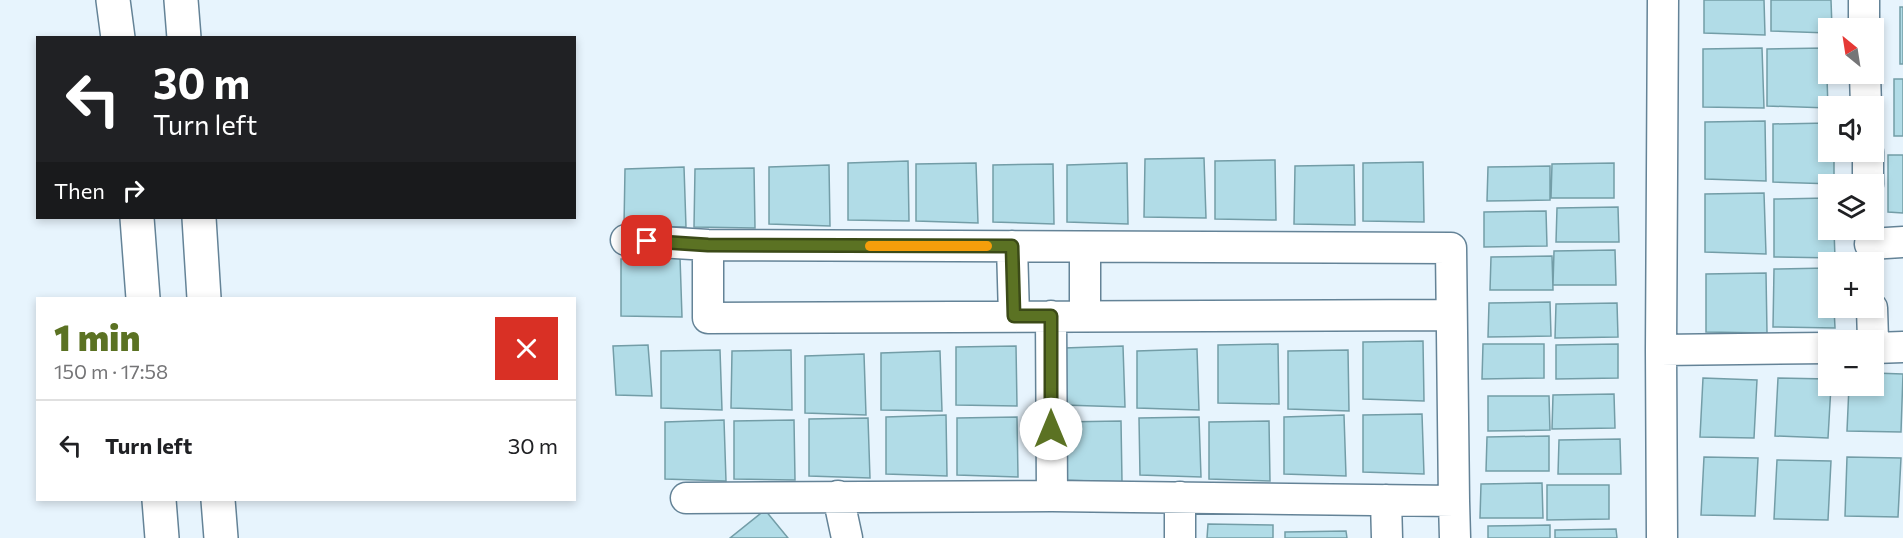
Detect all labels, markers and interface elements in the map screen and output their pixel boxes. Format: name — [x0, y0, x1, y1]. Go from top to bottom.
north arrow — [1818, 18, 1884, 84]
map controls — [1818, 18, 1884, 396]
text: 30 m — [153, 56, 250, 108]
icon: left — [54, 60, 132, 138]
button: sound — [1818, 96, 1884, 162]
text: Turn left — [153, 108, 257, 141]
icon: right — [117, 174, 150, 207]
button: layers — [1818, 174, 1884, 240]
text: Then — [54, 177, 105, 204]
pin — [621, 215, 672, 266]
icon: arrive — [630, 224, 663, 257]
button: + — [1818, 252, 1884, 318]
text: 1 min — [54, 314, 140, 358]
button: close — [495, 317, 558, 380]
button: − — [1818, 330, 1884, 396]
text: 150 m · 17:58 — [54, 359, 168, 383]
position arrow — [1019, 397, 1083, 461]
icon: left — [54, 429, 87, 462]
text: Turn left — [105, 432, 192, 459]
text: 30 m — [508, 432, 558, 459]

